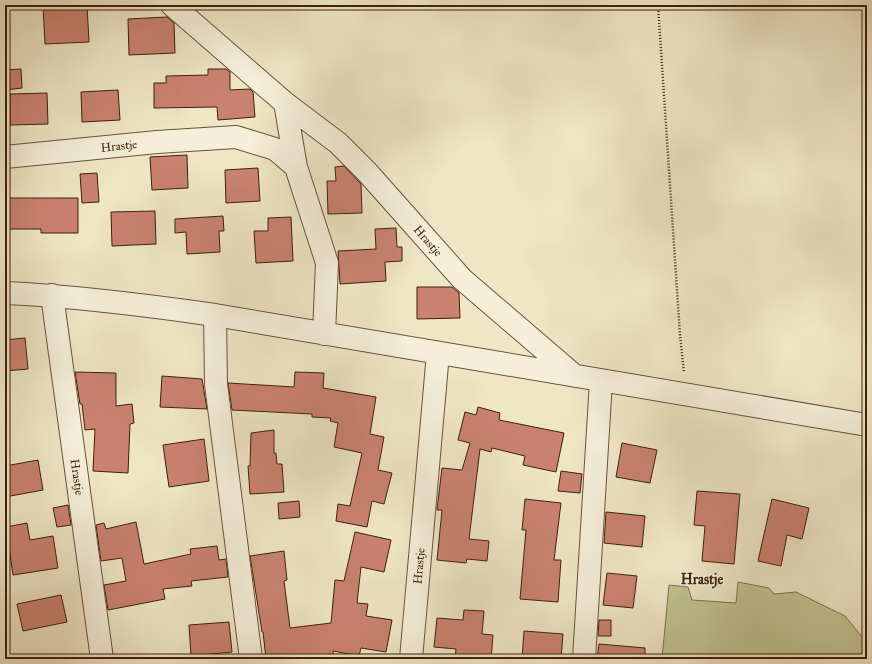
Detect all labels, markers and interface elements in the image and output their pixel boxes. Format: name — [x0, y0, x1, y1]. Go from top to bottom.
street label: Hrastje — [100, 137, 138, 155]
street label: Hrastje — [411, 223, 445, 259]
street label: Hrastje — [68, 458, 86, 496]
street label: Hrastje — [410, 547, 428, 585]
district label: Hrastje — [681, 571, 723, 589]

